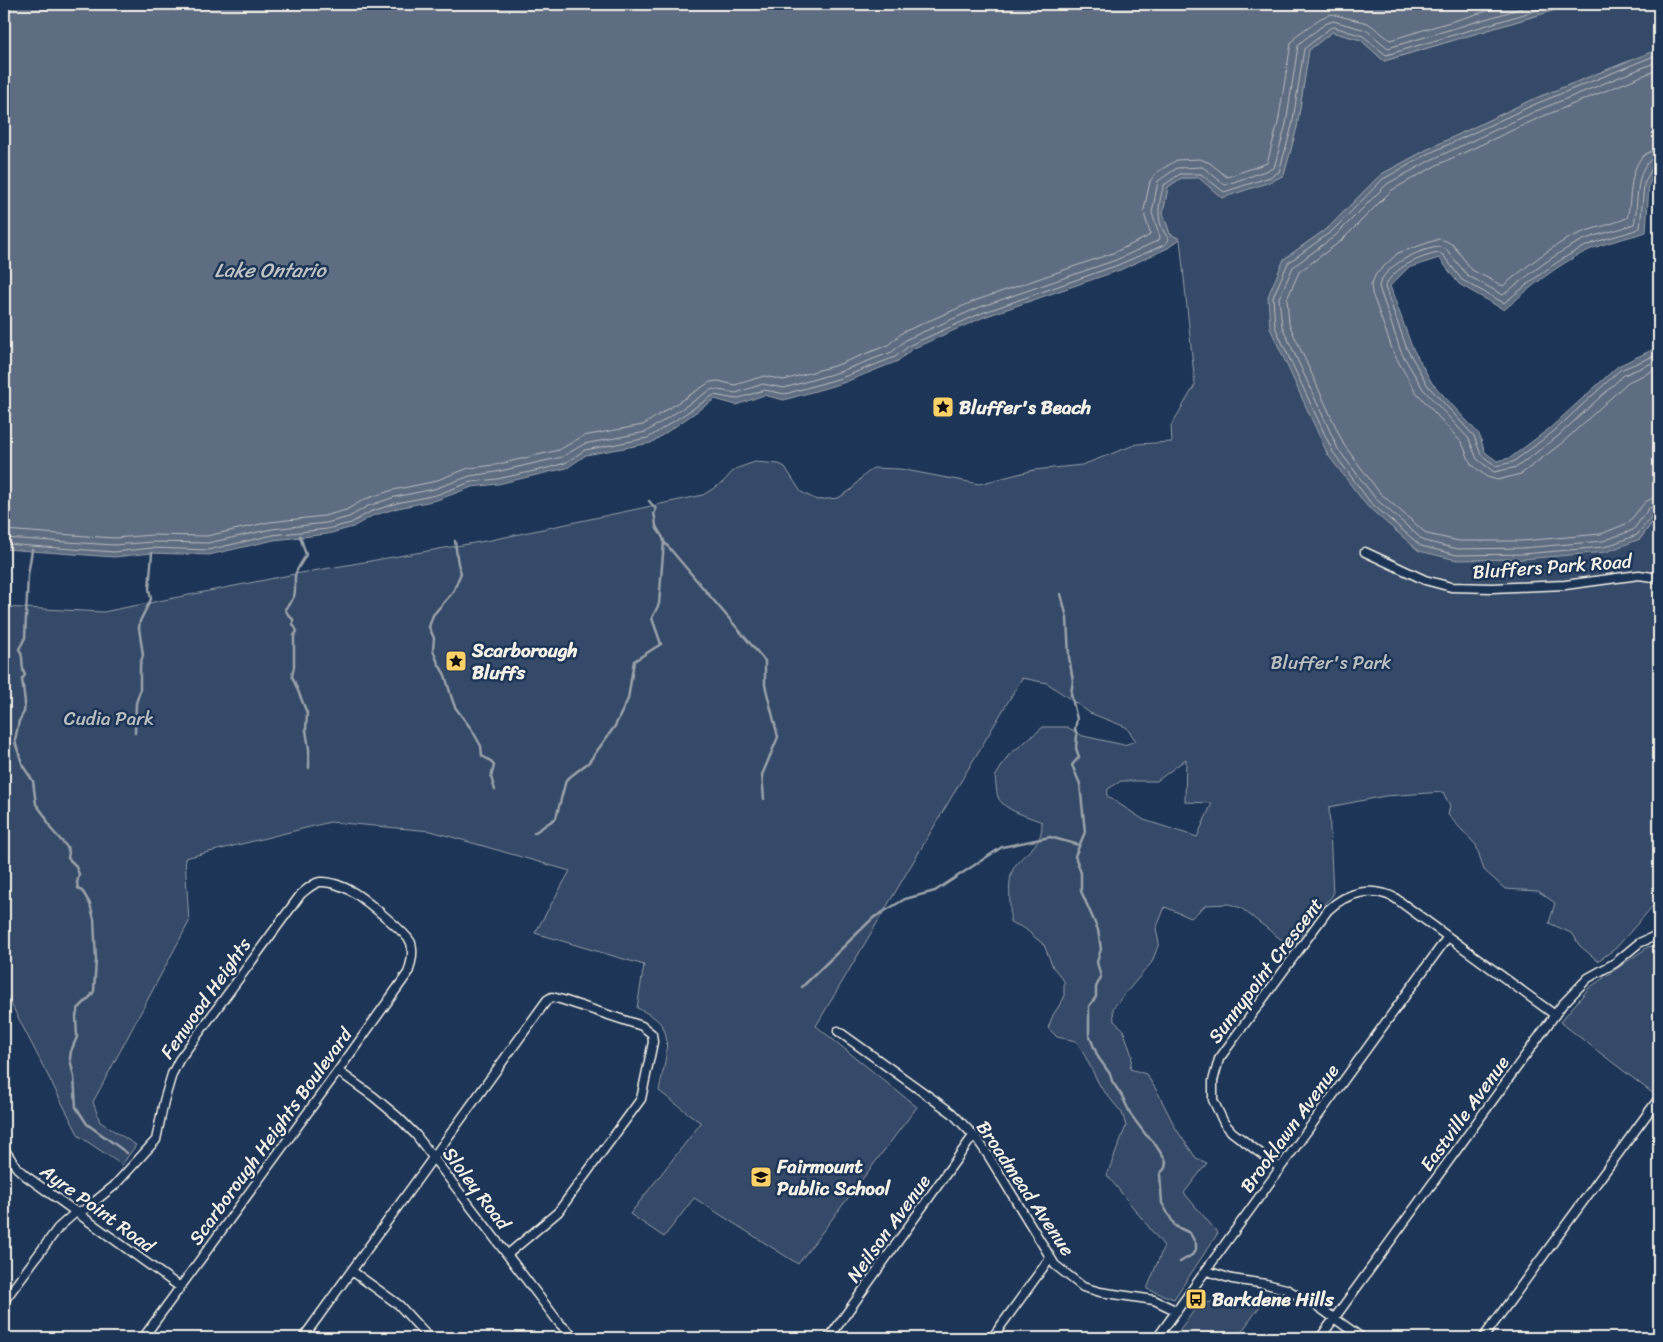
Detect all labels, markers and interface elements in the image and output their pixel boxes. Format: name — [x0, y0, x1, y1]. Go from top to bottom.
water label: Lake Ontario — [214, 253, 327, 288]
place label: Bluffer's Beach — [959, 391, 1091, 424]
place icon: Bluffer's Beach — [931, 395, 955, 419]
street label: Bluffers Park Road — [1471, 544, 1635, 589]
place label: Scarborough Bluffs — [471, 634, 578, 689]
park label: Bluffer's Park — [1271, 646, 1391, 679]
place icon: Scarborough Bluffs — [444, 649, 468, 673]
park label: Cudia Park — [64, 702, 154, 735]
street label: Sunnypoint Crescent — [1199, 890, 1332, 1051]
street label: Fenwood Heights — [151, 930, 260, 1066]
street label: Scarborough Heights Boulevard — [180, 1020, 361, 1252]
street label: Eastville Avenue — [1411, 1048, 1518, 1178]
street label: Brooklawn Avenue — [1231, 1057, 1348, 1200]
street label: Broadmead Avenue — [968, 1113, 1084, 1263]
street label: Sloley Road — [434, 1139, 520, 1239]
place label: Fairmount Public School — [776, 1150, 891, 1205]
street label: Ayre Point Road — [32, 1155, 163, 1262]
school or university icon: Fairmount Public School — [749, 1165, 773, 1189]
street label: Neilson Avenue — [838, 1167, 939, 1290]
place label: Barkdene Hills — [1212, 1283, 1335, 1316]
bus stop icon: Barkdene Hills — [1184, 1287, 1208, 1311]

